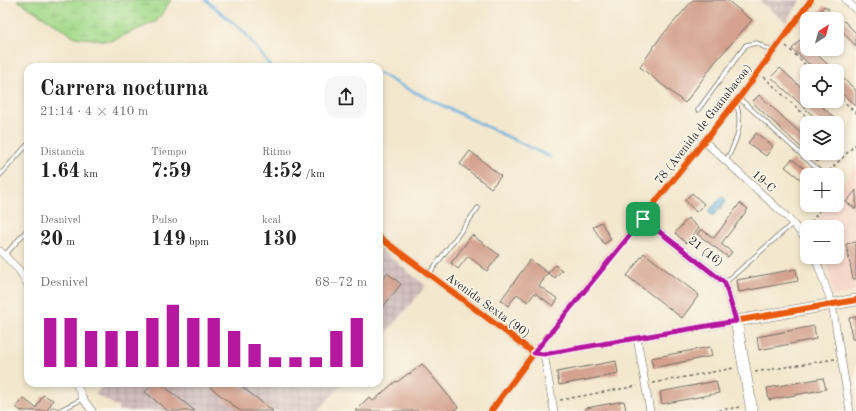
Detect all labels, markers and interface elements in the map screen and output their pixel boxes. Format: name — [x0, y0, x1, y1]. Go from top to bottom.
north arrow — [800, 12, 844, 56]
map controls — [800, 12, 844, 264]
street label: 78 (Avenida de Guanabacoa) — [652, 62, 754, 187]
button: locate — [800, 64, 844, 108]
button: share — [325, 76, 367, 118]
text: Carrera nocturna — [40, 78, 209, 100]
text: 21:14 · 4 × 410 m — [40, 105, 148, 118]
button: layers — [800, 116, 844, 160]
text: Distancia — [40, 147, 85, 158]
text: Tiempo — [151, 147, 187, 158]
text: Ritmo — [262, 147, 291, 158]
text: 1.64 — [40, 162, 80, 182]
text: 7:59 — [151, 162, 191, 182]
text: 4:52 — [262, 162, 302, 182]
street label: 19-C — [750, 168, 777, 195]
button: + — [800, 168, 844, 212]
text: km — [80, 169, 98, 180]
text: /km — [302, 169, 325, 180]
pin — [626, 202, 660, 236]
icon: arrive — [632, 208, 654, 230]
text: Desnivel — [40, 215, 81, 226]
text: Pulso — [151, 215, 178, 226]
text: kcal — [262, 215, 281, 226]
button: − — [800, 220, 844, 264]
text: 20 — [40, 230, 63, 250]
text: 149 — [151, 230, 186, 250]
text: 130 — [262, 230, 297, 250]
street label: 21 (16) — [686, 234, 725, 269]
text: m — [63, 237, 75, 248]
text: bpm — [186, 237, 209, 248]
street label: Avenida Sexta (90) — [443, 271, 532, 340]
text: Desnivel — [40, 276, 88, 289]
text: 68–72 m — [315, 276, 367, 289]

